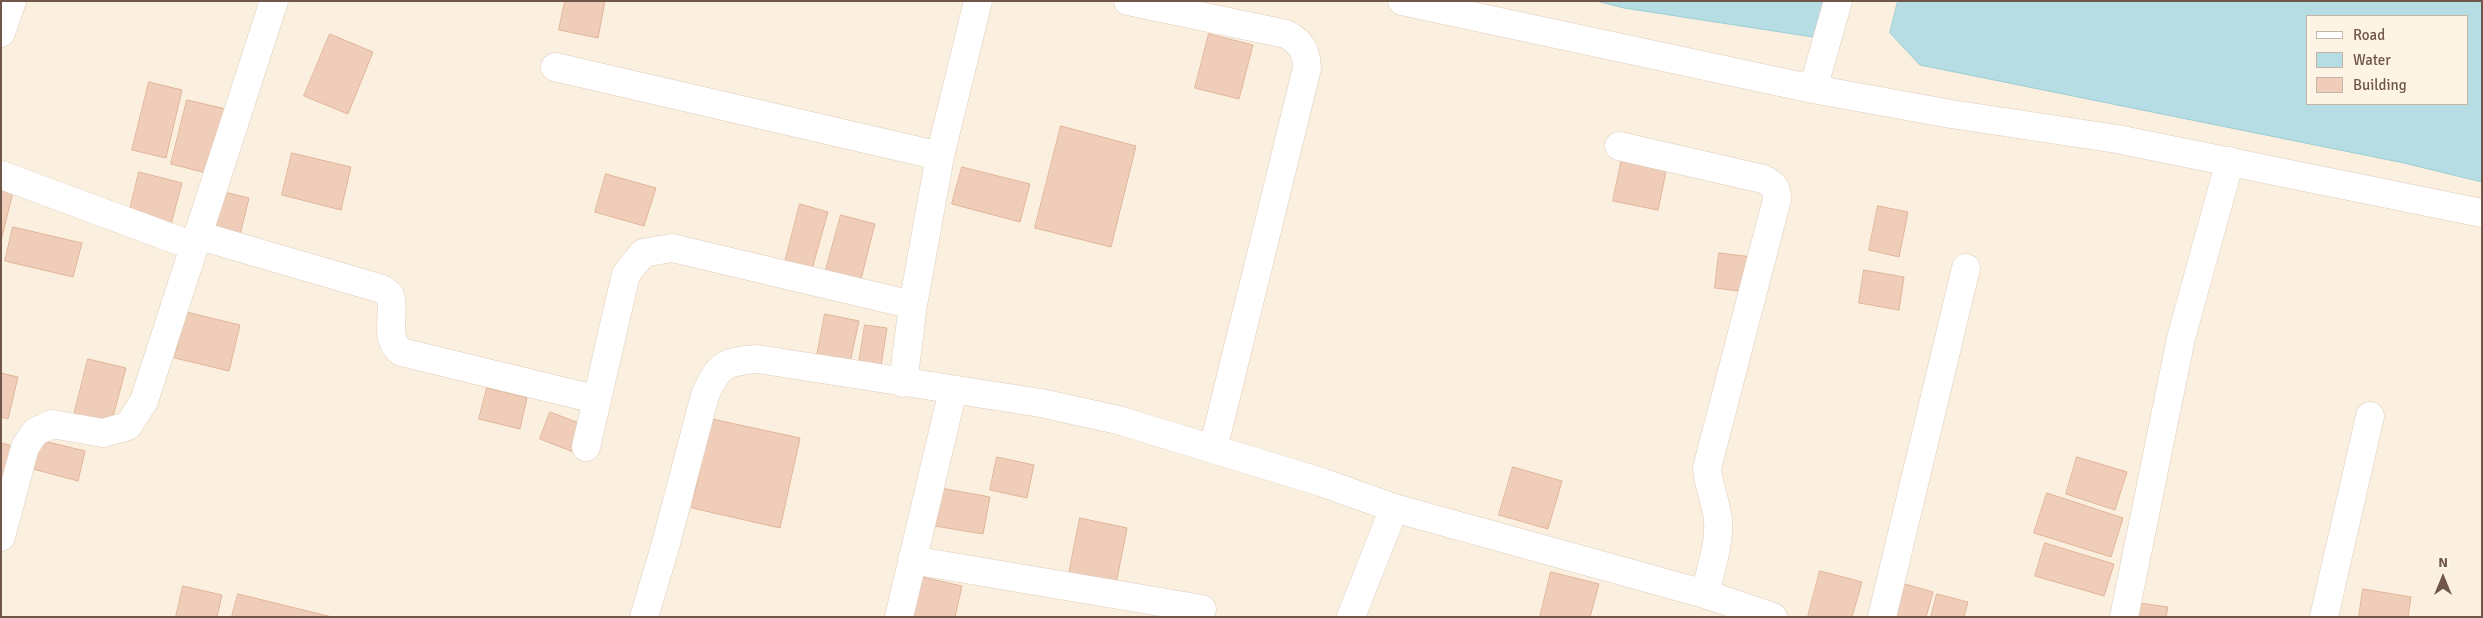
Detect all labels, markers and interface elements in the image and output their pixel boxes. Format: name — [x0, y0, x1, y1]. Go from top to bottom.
legend — [2306, 15, 2468, 105]
text: Road — [2353, 26, 2385, 44]
text: Water — [2353, 51, 2391, 69]
text: Building — [2353, 76, 2407, 94]
north arrow — [2418, 553, 2468, 603]
text: N — [2438, 554, 2448, 571]

